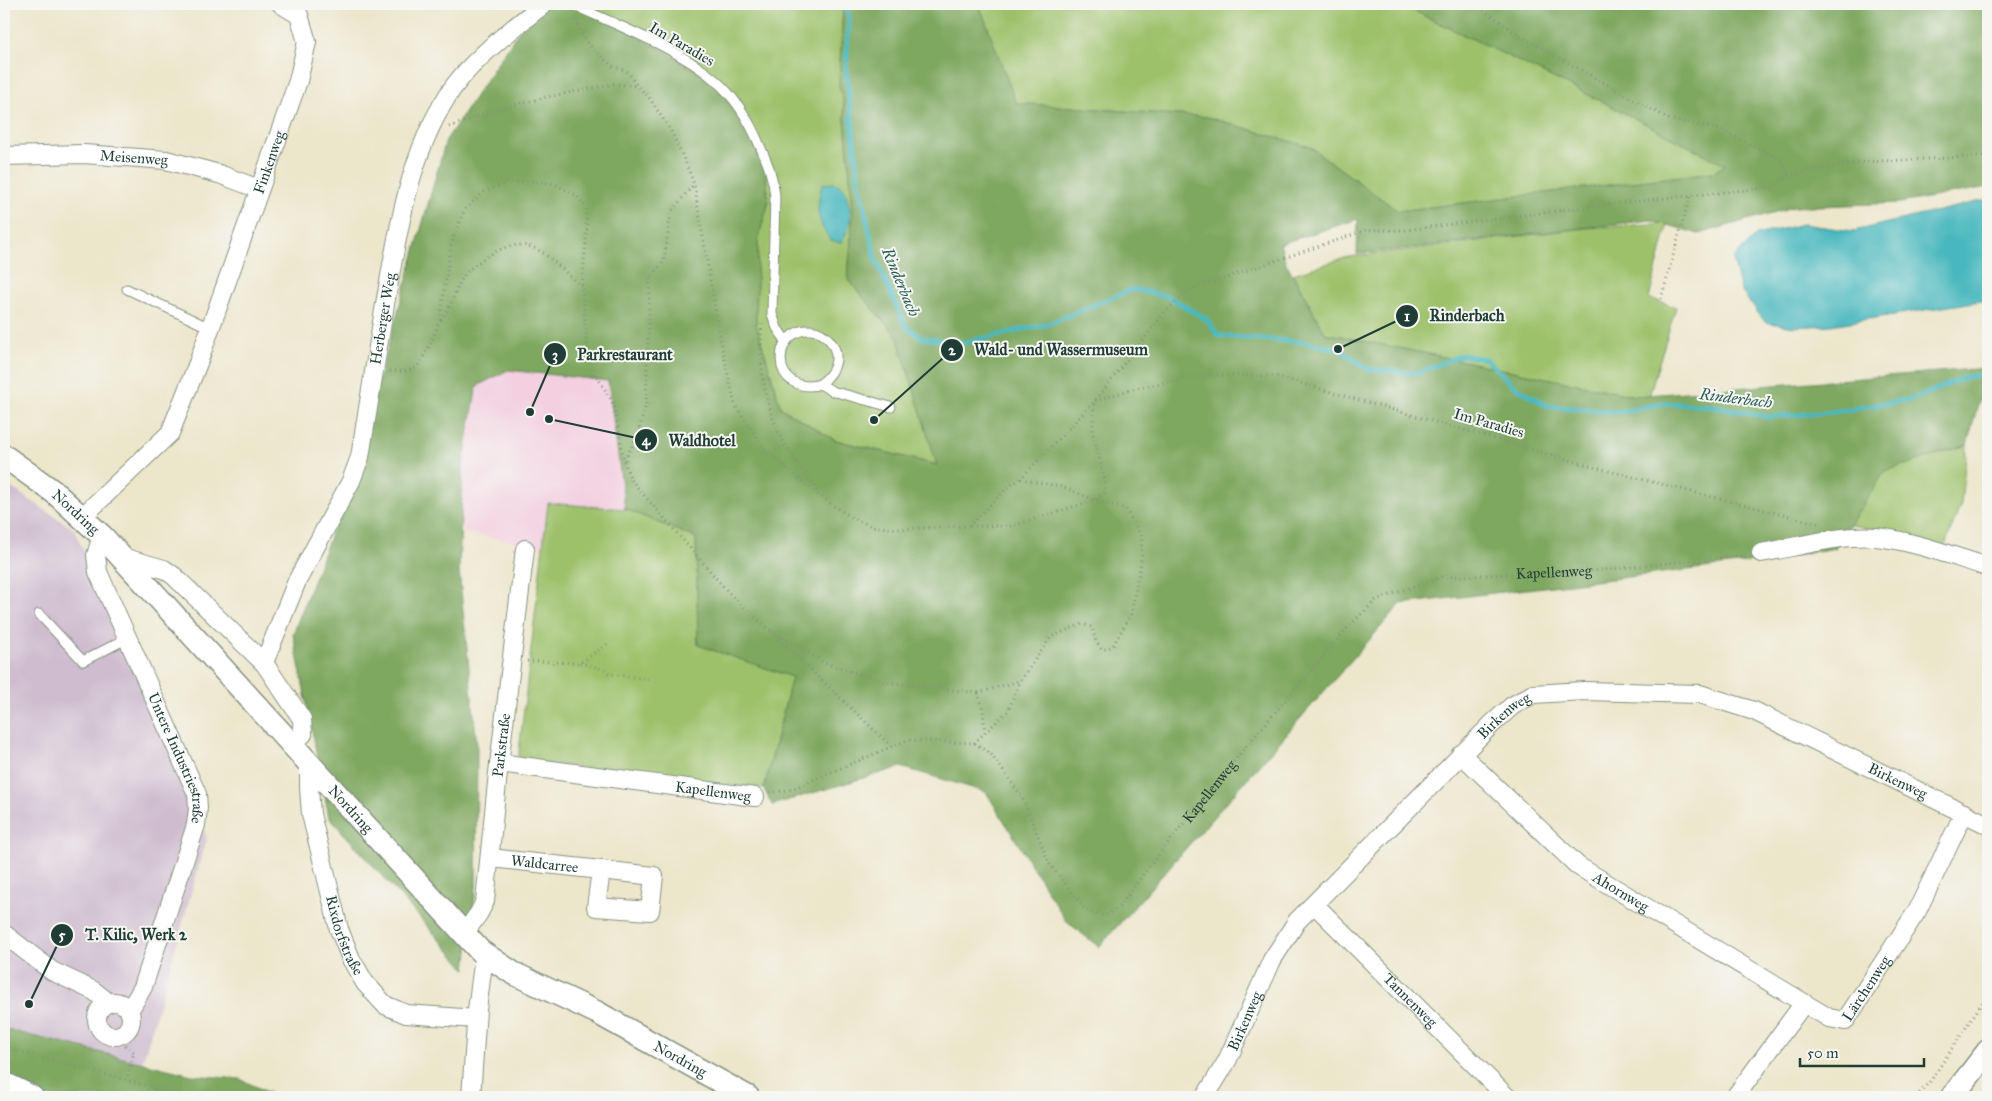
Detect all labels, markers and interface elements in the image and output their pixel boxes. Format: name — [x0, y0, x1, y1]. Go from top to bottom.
street label: Im Paradies — [646, 18, 718, 70]
street label: Finkenweg — [250, 127, 289, 196]
street label: Meisenweg — [99, 146, 170, 169]
water label: Rinderbach — [878, 244, 924, 319]
street label: Herberger Weg — [366, 270, 400, 366]
callout: Rinderbach — [1395, 300, 1515, 331]
text: Rinderbach — [1429, 306, 1505, 325]
text: 1 — [1404, 307, 1410, 325]
callout: Wald- und Wassermuseum — [939, 334, 1158, 365]
callout: Parkrestaurant — [543, 339, 683, 370]
text: Wald- und Wassermuseum — [974, 340, 1149, 359]
text: 2 — [948, 341, 956, 359]
text: Parkrestaurant — [577, 345, 673, 364]
text: 3 — [552, 346, 558, 365]
water label: Rinderbach — [1698, 384, 1774, 412]
street label: Im Paradies — [1452, 404, 1526, 442]
callout: Waldhotel — [633, 425, 745, 456]
text: 4 — [642, 431, 651, 450]
text: Waldhotel — [668, 431, 736, 450]
street label: Nordring — [48, 486, 104, 539]
street label: Kapellenweg — [1515, 561, 1593, 583]
street label: Birkenweg — [1474, 688, 1534, 742]
street label: Untere Industriestraße — [144, 690, 207, 825]
street label: Parkstraße — [489, 712, 514, 778]
street label: Kapellenweg — [1179, 756, 1241, 827]
street label: Birkenweg — [1865, 759, 1931, 803]
street label: Kapellenweg — [674, 778, 753, 805]
street label: Nordring — [324, 781, 378, 837]
street label: Waldcarree — [510, 851, 579, 877]
street label: Ahornweg — [1589, 868, 1653, 916]
street label: Rixdorfstraße — [322, 893, 367, 978]
callout: T. Kilic, Werk 2 — [50, 919, 196, 950]
text: T. Kilic, Werk 2 — [84, 925, 188, 944]
text: 5 — [59, 926, 66, 944]
street label: Lärchenweg — [1838, 951, 1895, 1025]
street label: Tannenweg — [1379, 969, 1442, 1032]
street label: Birkenweg — [1224, 987, 1266, 1054]
scale bar — [1800, 1036, 1923, 1068]
street label: Nordring — [651, 1037, 711, 1082]
text: 50 m — [1807, 1044, 1839, 1062]

